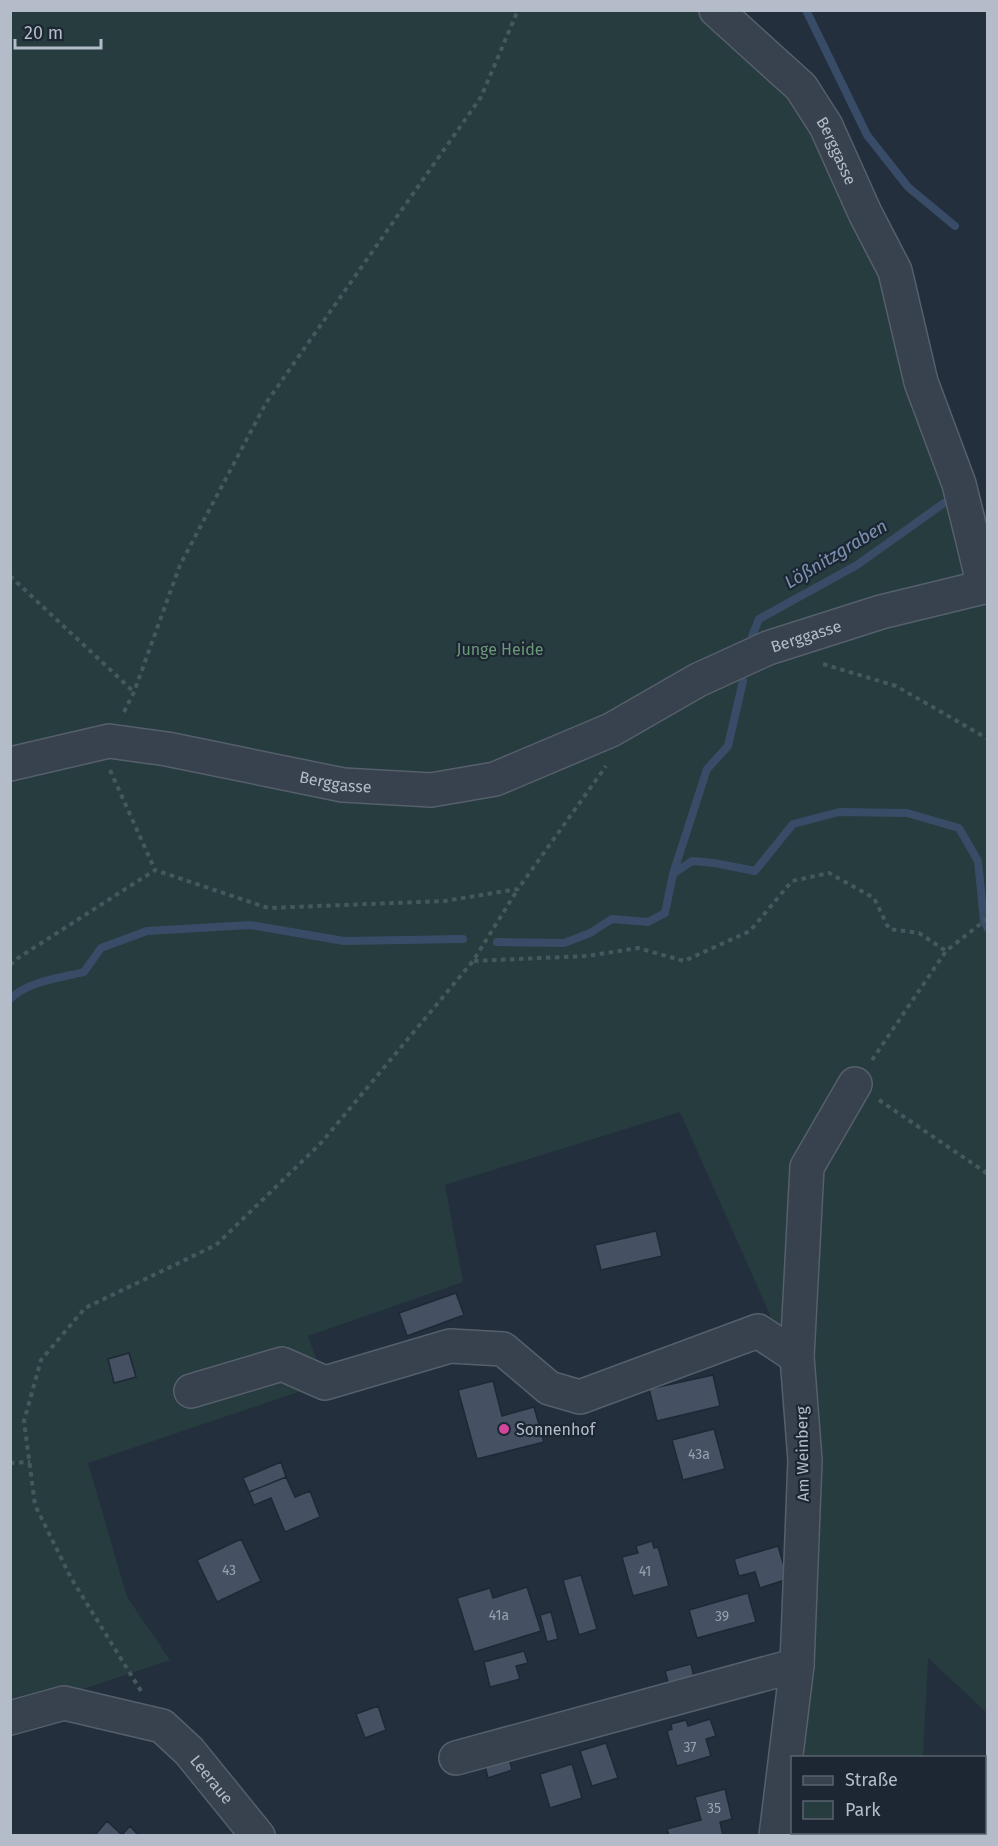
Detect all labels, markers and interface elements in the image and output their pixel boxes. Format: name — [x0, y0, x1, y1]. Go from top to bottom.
scale bar — [15, 12, 100, 50]
text: 20 m — [24, 22, 63, 44]
street label: Berggasse — [812, 113, 860, 188]
water label: Lößnitzgraben — [781, 515, 891, 593]
street label: Berggasse — [769, 616, 844, 656]
park label: Junge Heide — [457, 640, 544, 659]
street label: Berggasse — [298, 767, 372, 797]
street label: Am Weinberg — [792, 1406, 813, 1502]
place label: Sonnenhof — [516, 1420, 597, 1439]
marker: Sonnenhof — [497, 1422, 511, 1436]
house number: 43a — [688, 1446, 710, 1463]
house number: 43 — [222, 1562, 236, 1579]
house number: 41 — [639, 1563, 651, 1580]
house number: 41a — [489, 1607, 509, 1624]
house number: 39 — [715, 1608, 729, 1625]
house number: 37 — [683, 1739, 697, 1756]
street label: Leeraue — [186, 1751, 237, 1808]
legend — [791, 1756, 986, 1834]
text: Straße — [845, 1769, 898, 1791]
text: Park — [845, 1799, 881, 1821]
house number: 35 — [707, 1800, 721, 1817]

